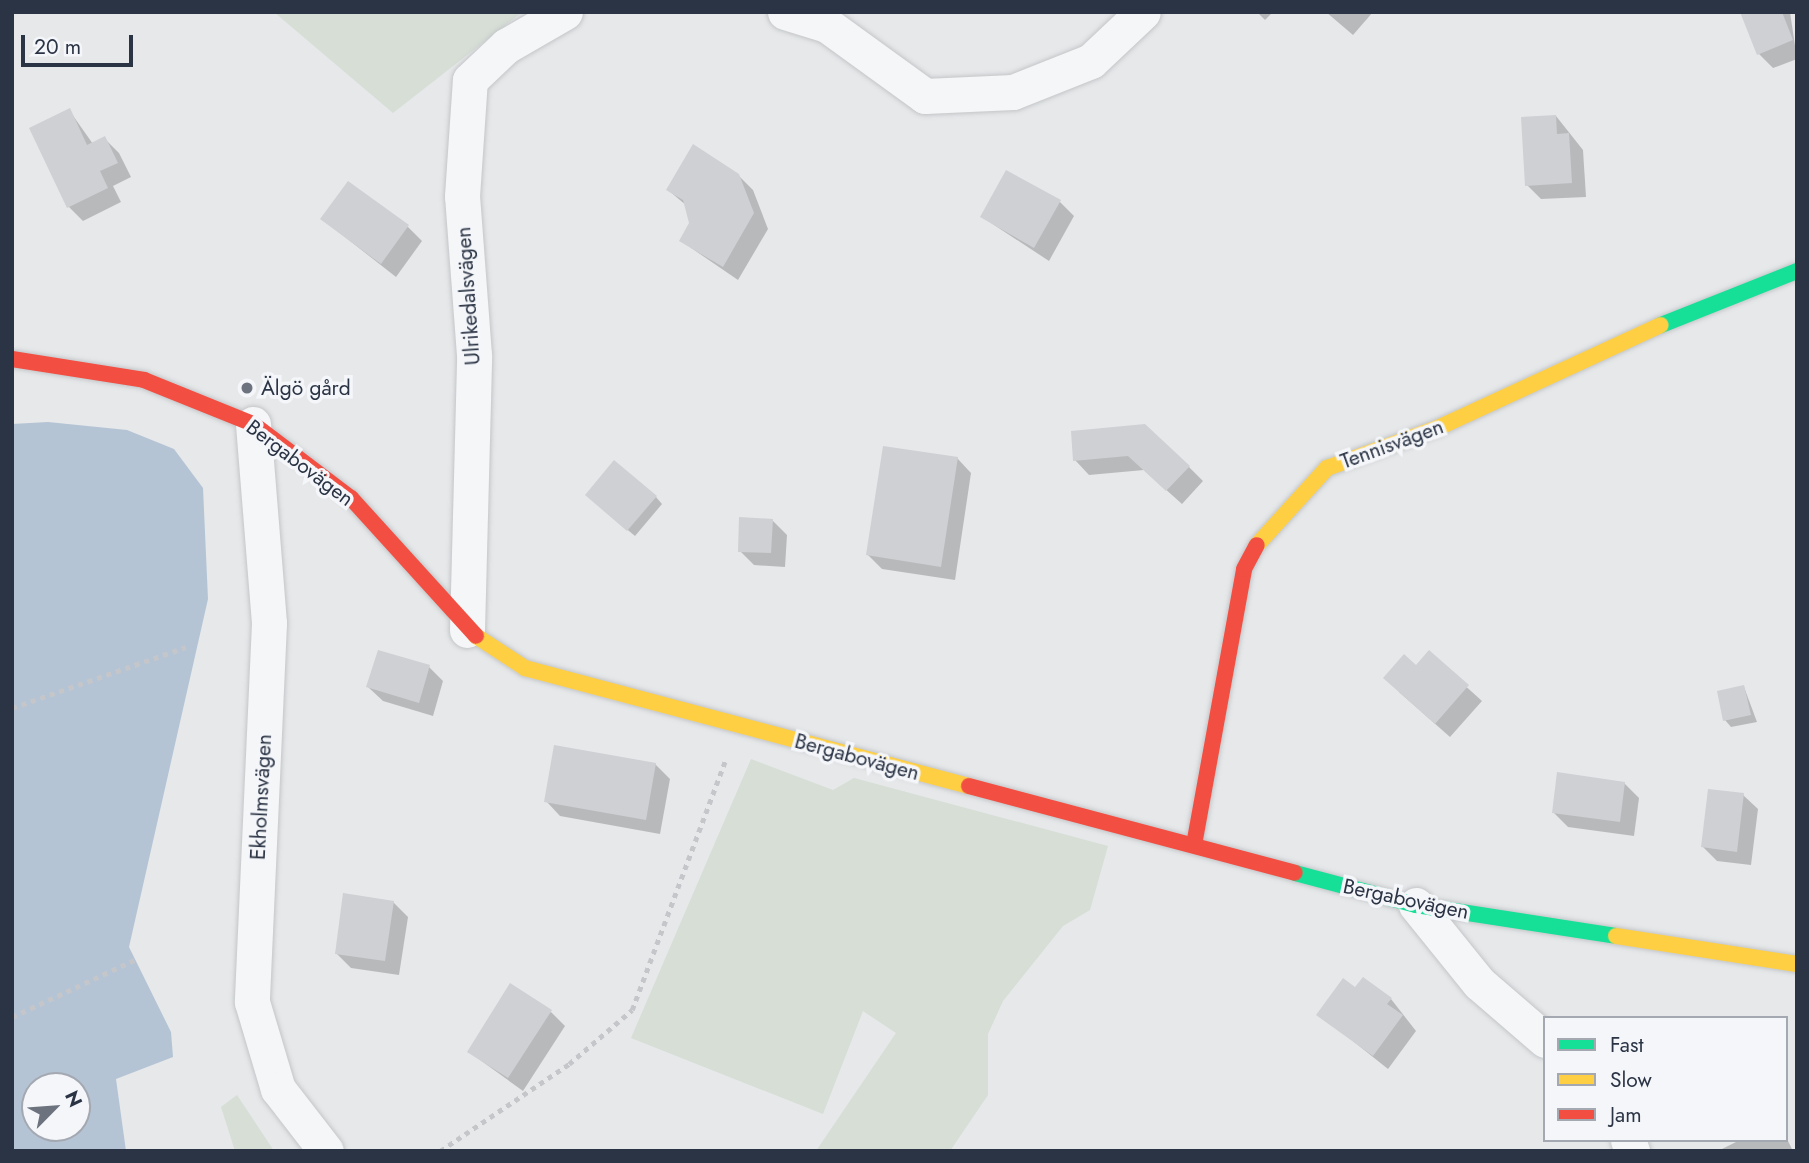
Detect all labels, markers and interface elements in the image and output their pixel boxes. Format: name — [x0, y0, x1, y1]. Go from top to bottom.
scale bar — [24, 21, 136, 65]
text: 20 m — [34, 32, 81, 62]
street label: Ulrikedalsvägen — [451, 226, 485, 366]
place label: Älgö gård — [261, 375, 351, 401]
marker: Älgö gård — [239, 380, 255, 396]
street label: Bergabovägen — [241, 414, 359, 512]
street label: Tennisvägen — [1337, 414, 1447, 474]
street label: Bergabovägen — [792, 728, 922, 786]
street label: Ekholmsvägen — [245, 733, 277, 861]
street label: Bergabovägen — [1341, 873, 1471, 925]
legend — [1543, 1016, 1788, 1142]
text: Fast — [1610, 1030, 1643, 1060]
text: Slow — [1610, 1065, 1652, 1095]
north arrow — [21, 1072, 91, 1142]
text: N — [58, 1086, 89, 1111]
text: Jam — [1610, 1100, 1642, 1130]

